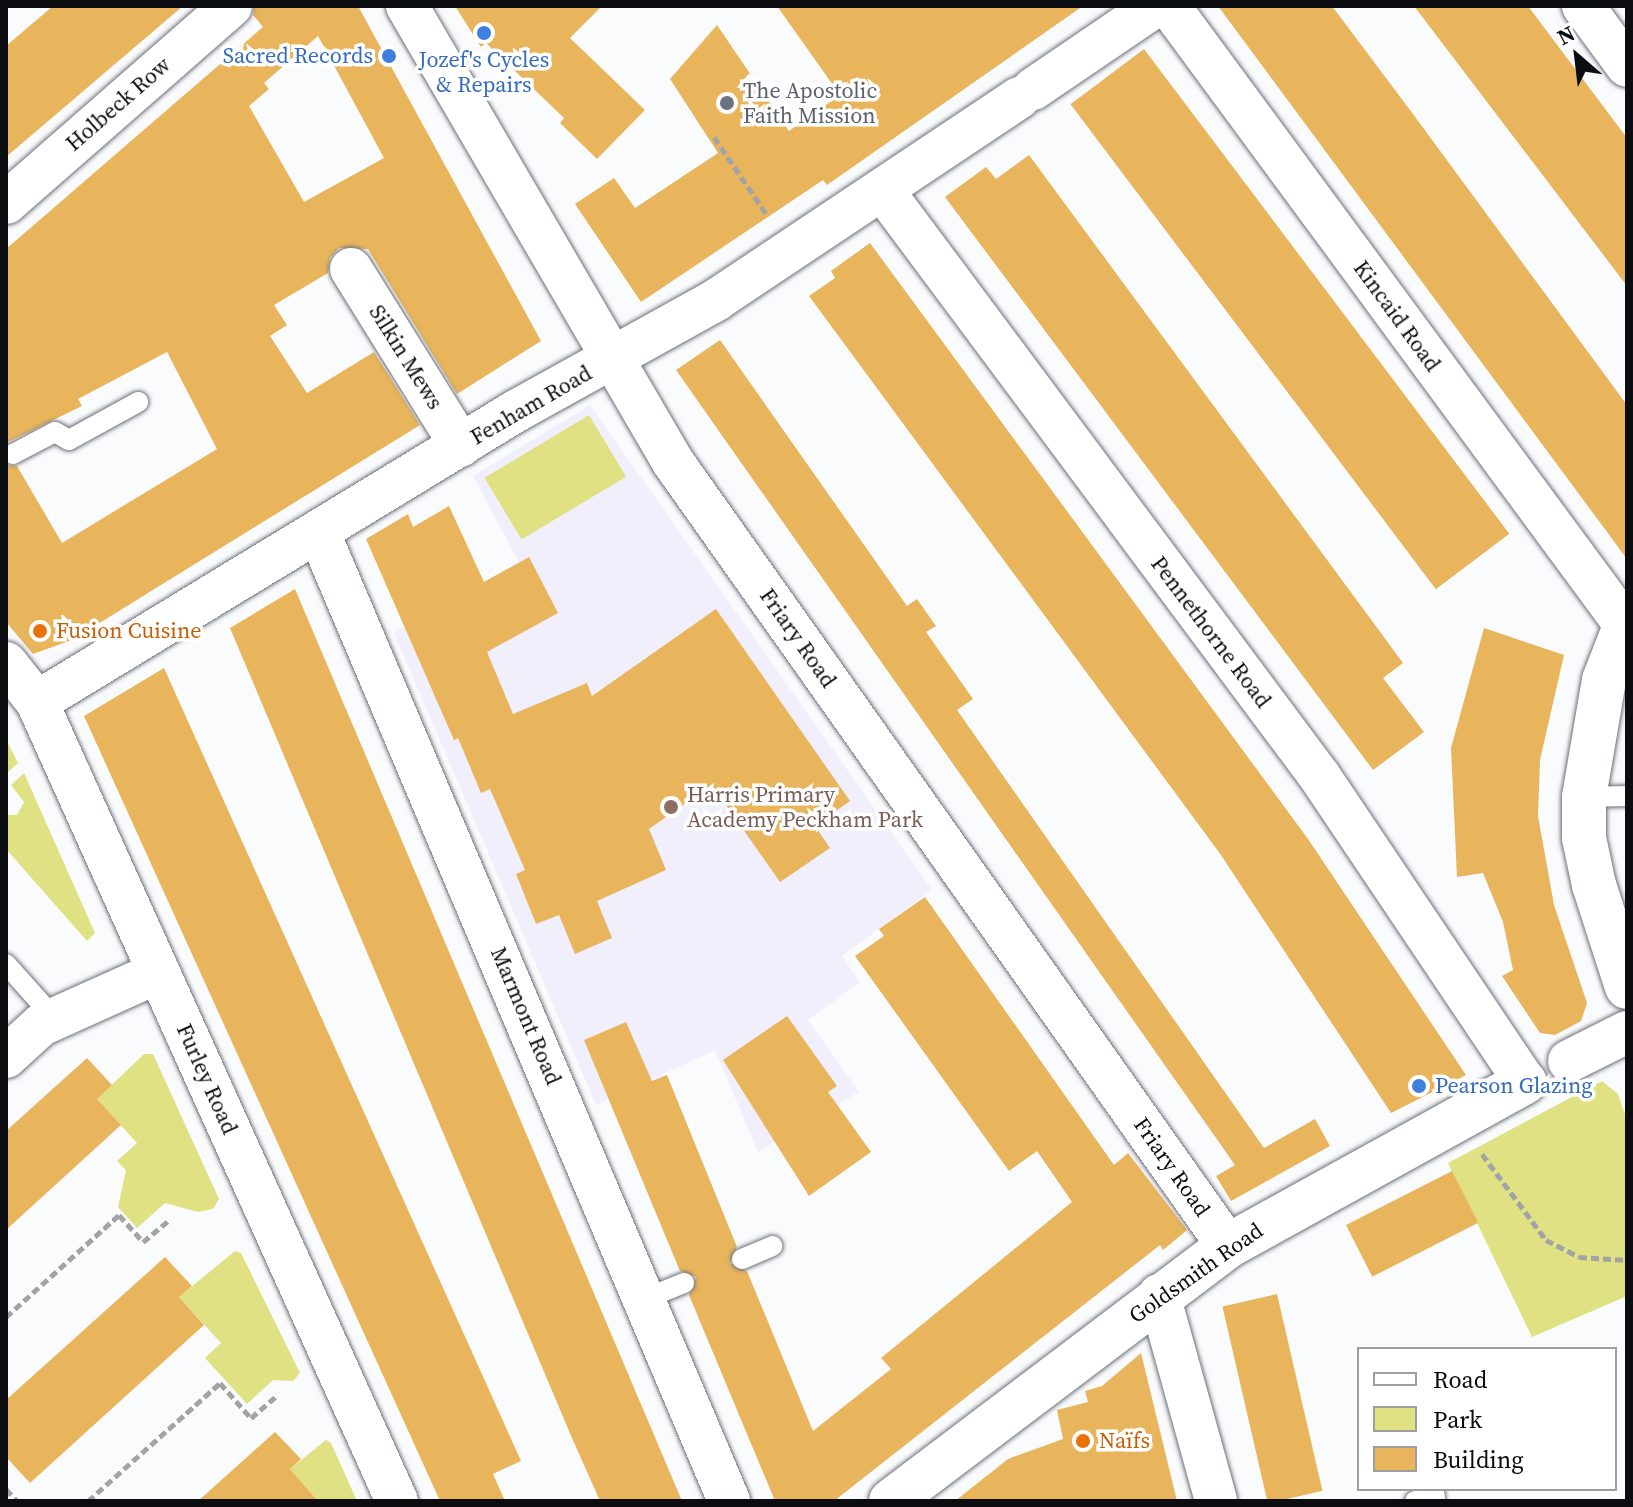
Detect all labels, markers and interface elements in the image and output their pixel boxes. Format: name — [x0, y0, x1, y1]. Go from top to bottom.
north arrow — [1537, 16, 1617, 96]
text: N — [1552, 18, 1580, 52]
marker: Jozef's Cycles & Repairs — [475, 24, 493, 42]
place label: Sacred Records — [223, 43, 373, 69]
place label: Jozef's Cycles & Repairs — [419, 46, 549, 98]
marker: Sacred Records — [380, 47, 398, 65]
street label: Holbeck Row — [60, 51, 176, 157]
place label: The Apostolic Faith Mission — [743, 77, 877, 128]
marker: The Apostolic Faith Mission — [718, 94, 736, 112]
street label: Kincaid Road — [1348, 255, 1446, 377]
street label: Silkin Mews — [364, 300, 448, 414]
street label: Fenham Road — [466, 360, 596, 450]
street label: Pennethorne Road — [1145, 551, 1277, 713]
street label: Friary Road — [754, 583, 842, 693]
place label: Fusion Cuisine — [56, 618, 201, 644]
marker: Fusion Cuisine — [31, 622, 49, 640]
place label: Harris Primary Academy Peckham Park — [687, 781, 923, 832]
marker: Harris Primary Academy Peckham Park — [662, 798, 680, 816]
street label: Marmont Road — [485, 943, 567, 1089]
street label: Furley Road — [171, 1020, 243, 1138]
place label: Pearson Glazing — [1435, 1073, 1593, 1099]
marker: Pearson Glazing — [1410, 1077, 1428, 1095]
street label: Friary Road — [1128, 1112, 1216, 1222]
street label: Goldsmith Road — [1124, 1217, 1268, 1329]
legend — [1357, 1347, 1617, 1491]
text: Road — [1433, 1363, 1487, 1396]
text: Park — [1433, 1403, 1482, 1436]
place label: Naïfs — [1099, 1428, 1150, 1454]
marker: Naïfs — [1074, 1432, 1092, 1450]
text: Building — [1433, 1443, 1524, 1476]

